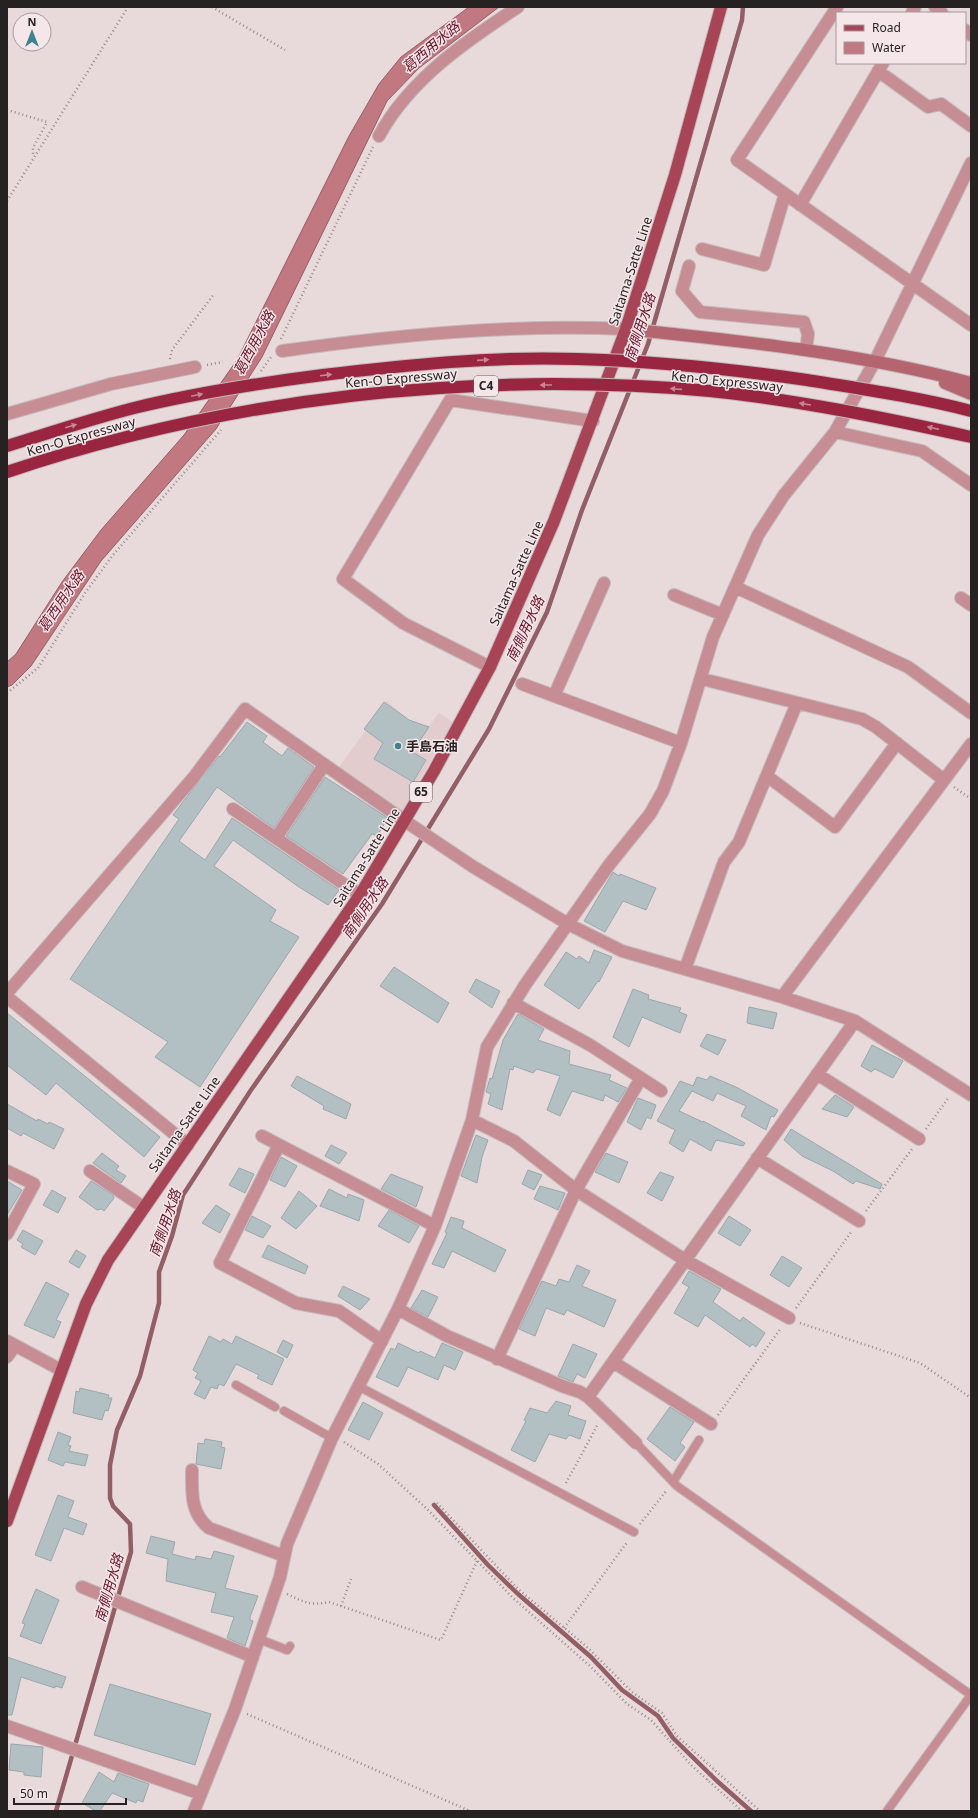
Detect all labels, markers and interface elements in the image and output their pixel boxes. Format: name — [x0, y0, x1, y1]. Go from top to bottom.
north arrow — [12, 12, 52, 52]
legend — [836, 12, 966, 64]
text: N — [28, 14, 36, 29]
water label: 葛西用水路 — [398, 16, 464, 76]
text: Road — [872, 19, 901, 36]
text: Water — [872, 39, 906, 56]
street label: Saitama-Satte Line — [604, 214, 656, 328]
water label: 南側用水路 — [620, 290, 660, 363]
water label: 葛西用水路 — [229, 307, 279, 378]
one-way arrow — [477, 357, 489, 364]
street label: Ken-O Expressway — [344, 364, 458, 392]
street label: Ken-O Expressway — [670, 366, 784, 396]
one-way arrow — [319, 372, 332, 378]
road number: C4 — [474, 376, 498, 396]
one-way arrow — [539, 382, 552, 388]
one-way arrow — [670, 386, 682, 393]
one-way arrow — [191, 391, 203, 397]
one-way arrow — [799, 401, 811, 407]
street label: Ken-O Expressway — [25, 412, 138, 460]
one-way arrow — [65, 423, 77, 429]
one-way arrow — [927, 425, 939, 431]
street label: Saitama-Satte Line — [485, 518, 547, 628]
water label: 葛西用水路 — [33, 566, 89, 635]
water label: 南側用水路 — [501, 592, 548, 665]
place label: 手島石油 — [406, 737, 458, 755]
marker: 手島石油 — [393, 741, 403, 751]
road number: 65 — [410, 782, 432, 802]
street label: Saitama-Satte Line — [328, 804, 404, 910]
water label: 南側用水路 — [337, 873, 393, 942]
street label: Saitama-Satte Line — [144, 1072, 224, 1176]
water label: 南側用水路 — [144, 1186, 185, 1259]
water label: 南側用水路 — [90, 1551, 128, 1624]
scale bar — [14, 1780, 126, 1806]
text: 50 m — [20, 1785, 48, 1802]

